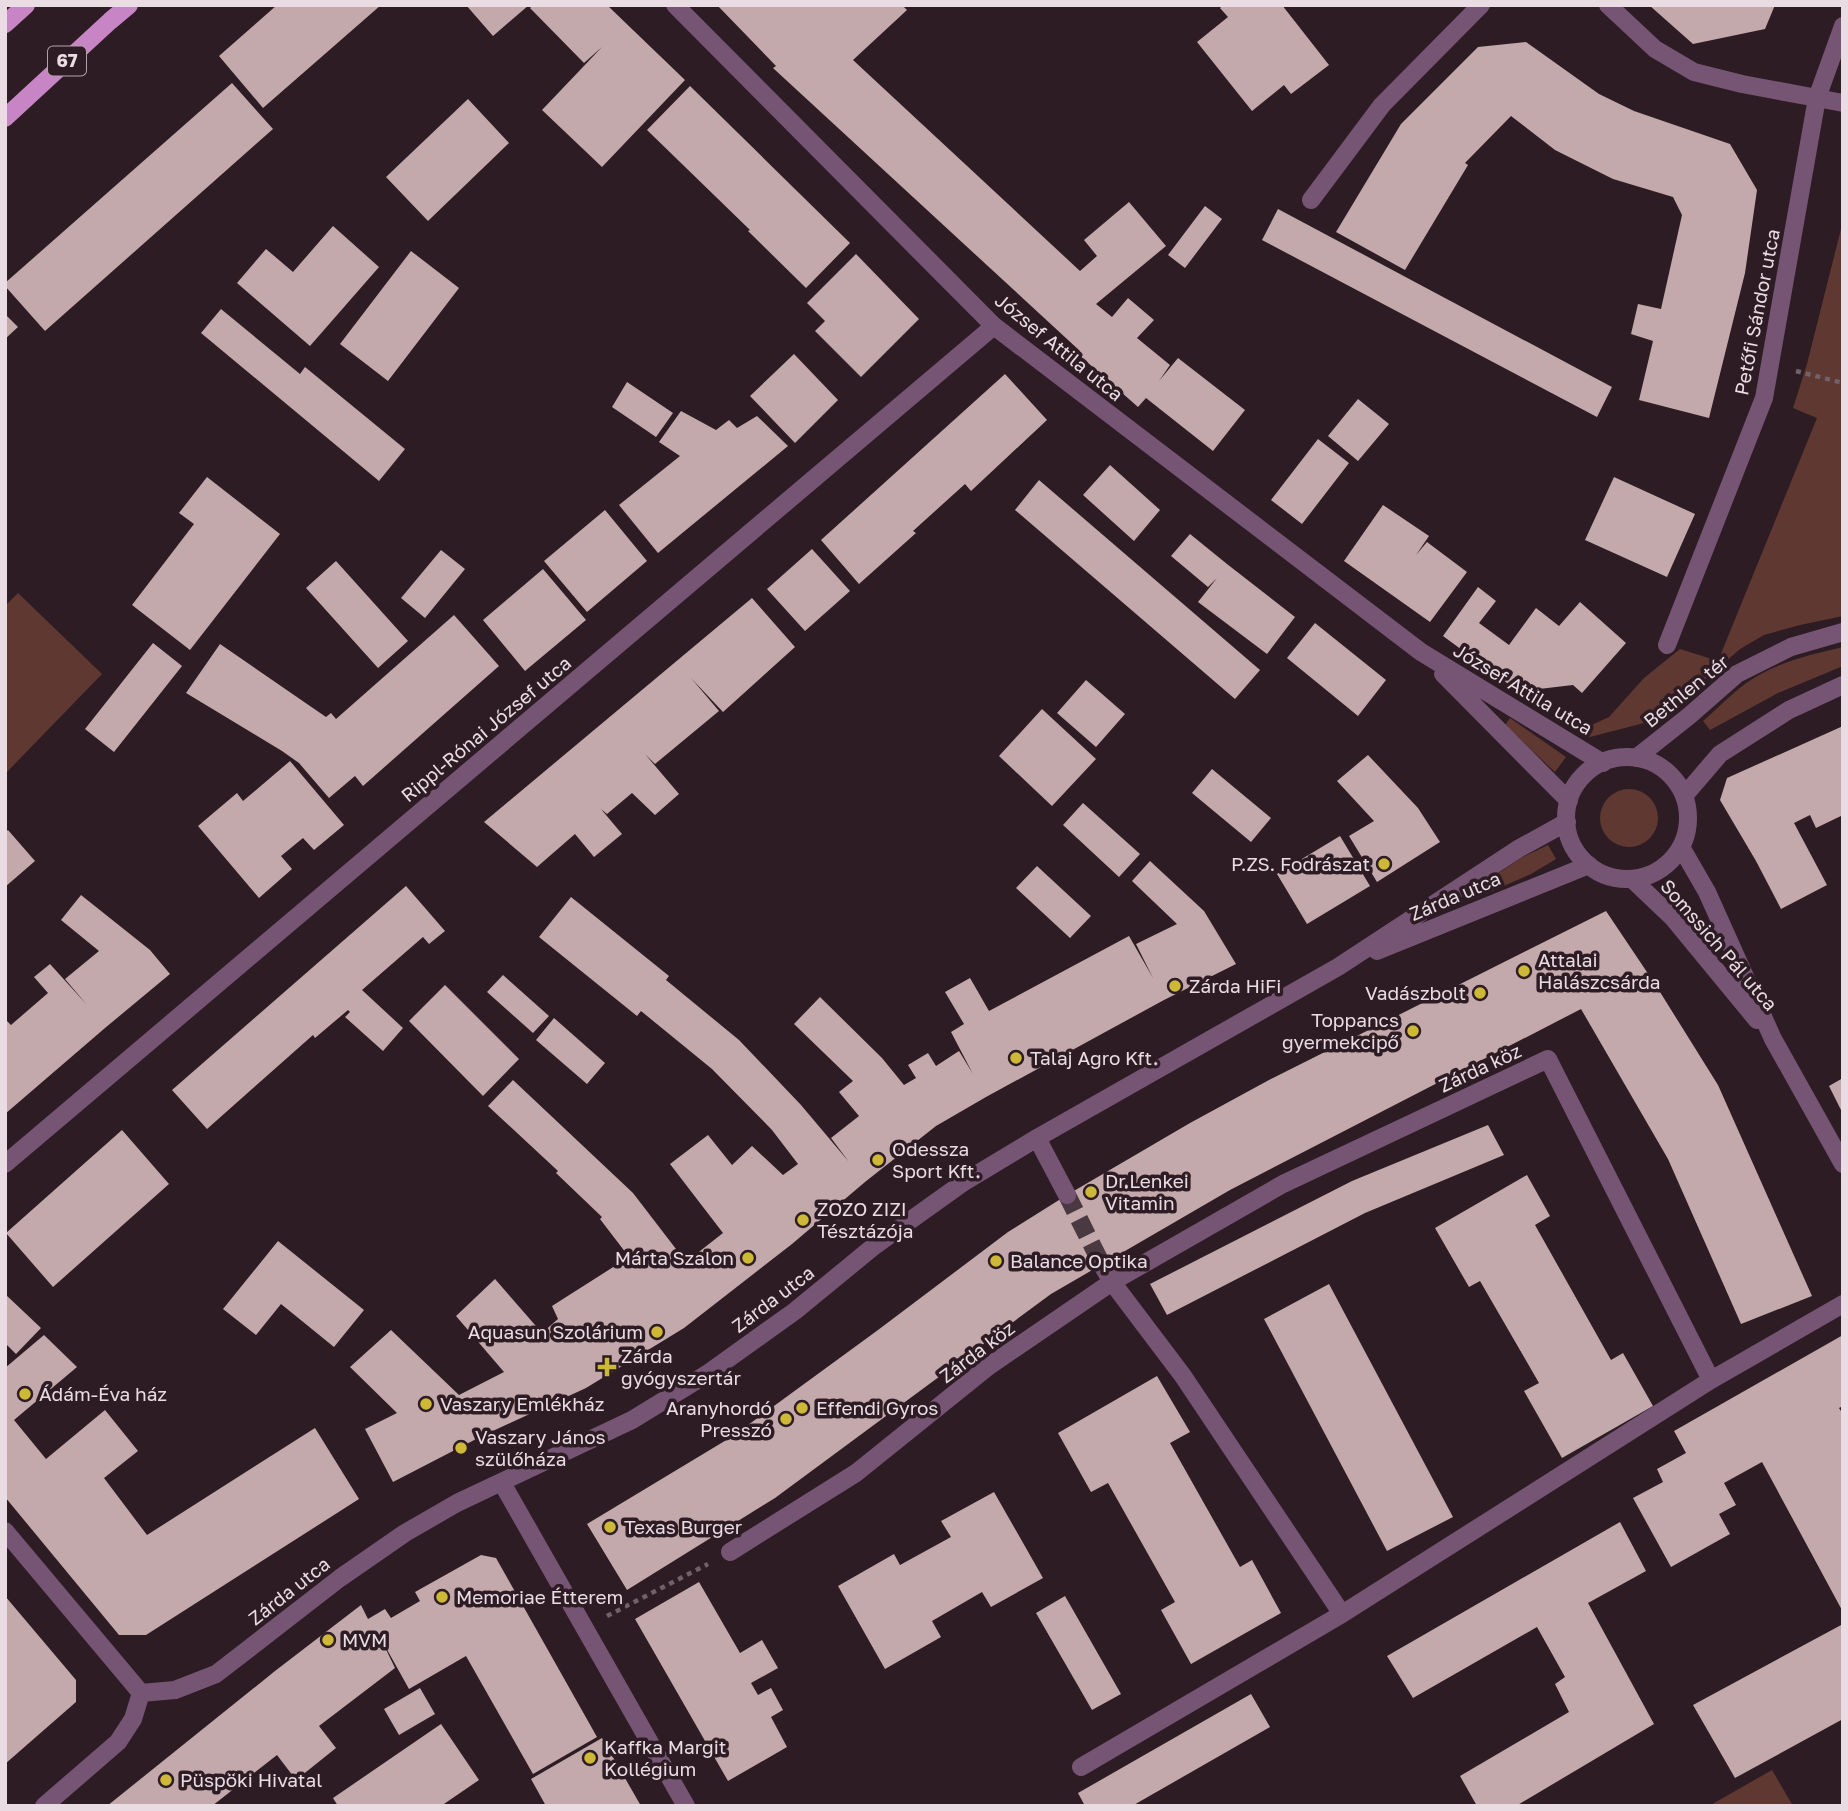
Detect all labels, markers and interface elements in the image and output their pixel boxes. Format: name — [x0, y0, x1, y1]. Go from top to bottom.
road number: 67 — [48, 46, 86, 76]
street label: Petőfi Sándor utca — [1729, 227, 1784, 397]
street label: József Attila utca — [991, 288, 1128, 405]
street label: József Attila utca — [1450, 638, 1597, 739]
street label: Bethlen tér — [1639, 649, 1733, 732]
street label: Rippl-Rónai József utca — [396, 651, 575, 806]
place label: P.ZS. Fodrászat — [1231, 852, 1370, 875]
marker: P.ZS. Fodrászat — [1376, 856, 1392, 872]
street label: Zárda utca — [1406, 866, 1504, 925]
street label: Somssich Pál utca — [1656, 874, 1783, 1015]
place label: Attalai Halászcsárda — [1538, 948, 1661, 993]
marker: Attalai Halászcsárda — [1516, 963, 1532, 979]
place label: Zárda HiFi — [1189, 974, 1281, 997]
marker: Zárda HiFi — [1167, 978, 1183, 994]
place label: Vadászbolt — [1365, 981, 1466, 1004]
marker: Vadászbolt — [1472, 985, 1488, 1001]
place label: Toppancs gyermekcipő — [1282, 1008, 1400, 1053]
marker: Toppancs gyermekcipő — [1405, 1023, 1421, 1039]
street label: Zárda köz — [1435, 1039, 1525, 1097]
place label: Talaj Agro Kft. — [1030, 1046, 1158, 1069]
marker: Talaj Agro Kft. — [1008, 1050, 1024, 1066]
place label: Odessza Sport Kft. — [892, 1137, 981, 1182]
marker: Odessza Sport Kft. — [870, 1152, 886, 1168]
place label: Dr.Lenkei Vitamin — [1105, 1169, 1189, 1214]
marker: Dr.Lenkei Vitamin — [1083, 1184, 1099, 1200]
place label: ZOZO ZIZI Tésztázója — [817, 1197, 913, 1242]
marker: ZOZO ZIZI Tésztázója — [795, 1212, 811, 1228]
place label: Márta Szalon — [615, 1246, 734, 1269]
place label: Balance Optika — [1010, 1249, 1148, 1272]
marker: Márta Szalon — [740, 1250, 756, 1266]
marker: Balance Optika — [988, 1253, 1004, 1269]
street label: Zárda utca — [727, 1260, 818, 1337]
street label: Zárda köz — [935, 1316, 1019, 1387]
place label: Aquasun Szolárium — [468, 1320, 643, 1343]
marker: Aquasun Szolárium — [649, 1324, 665, 1340]
place label: Zárda gyógyszertár — [621, 1344, 742, 1389]
marker: Zárda gyógyszertár — [599, 1359, 615, 1375]
place label: Ádám-Éva ház — [39, 1382, 167, 1405]
marker: Ádám-Éva ház — [17, 1386, 33, 1402]
place label: Vaszary Emlékház — [440, 1392, 604, 1415]
marker: Vaszary Emlékház — [418, 1396, 434, 1412]
place label: Aranyhordó Presszó — [666, 1396, 772, 1441]
place label: Effendi Gyros — [816, 1396, 938, 1419]
marker: Effendi Gyros — [794, 1400, 810, 1416]
marker: Aranyhordó Presszó — [778, 1411, 794, 1427]
place label: Vaszary János szülőháza — [475, 1425, 606, 1470]
marker: Vaszary János szülőháza — [453, 1440, 469, 1456]
place label: Texas Burger — [624, 1515, 743, 1538]
marker: Texas Burger — [602, 1519, 618, 1535]
street label: Zárda utca — [244, 1552, 334, 1629]
place label: Memoriae Étterem — [456, 1585, 623, 1608]
marker: Memoriae Étterem — [434, 1589, 450, 1605]
place label: MVM — [342, 1628, 387, 1651]
marker: MVM — [320, 1632, 336, 1648]
place label: Kaffka Margit Kollégium — [604, 1735, 726, 1780]
marker: Kaffka Margit Kollégium — [582, 1750, 598, 1766]
place label: Püspöki Hivatal — [180, 1768, 322, 1791]
marker: Püspöki Hivatal — [158, 1772, 174, 1788]

